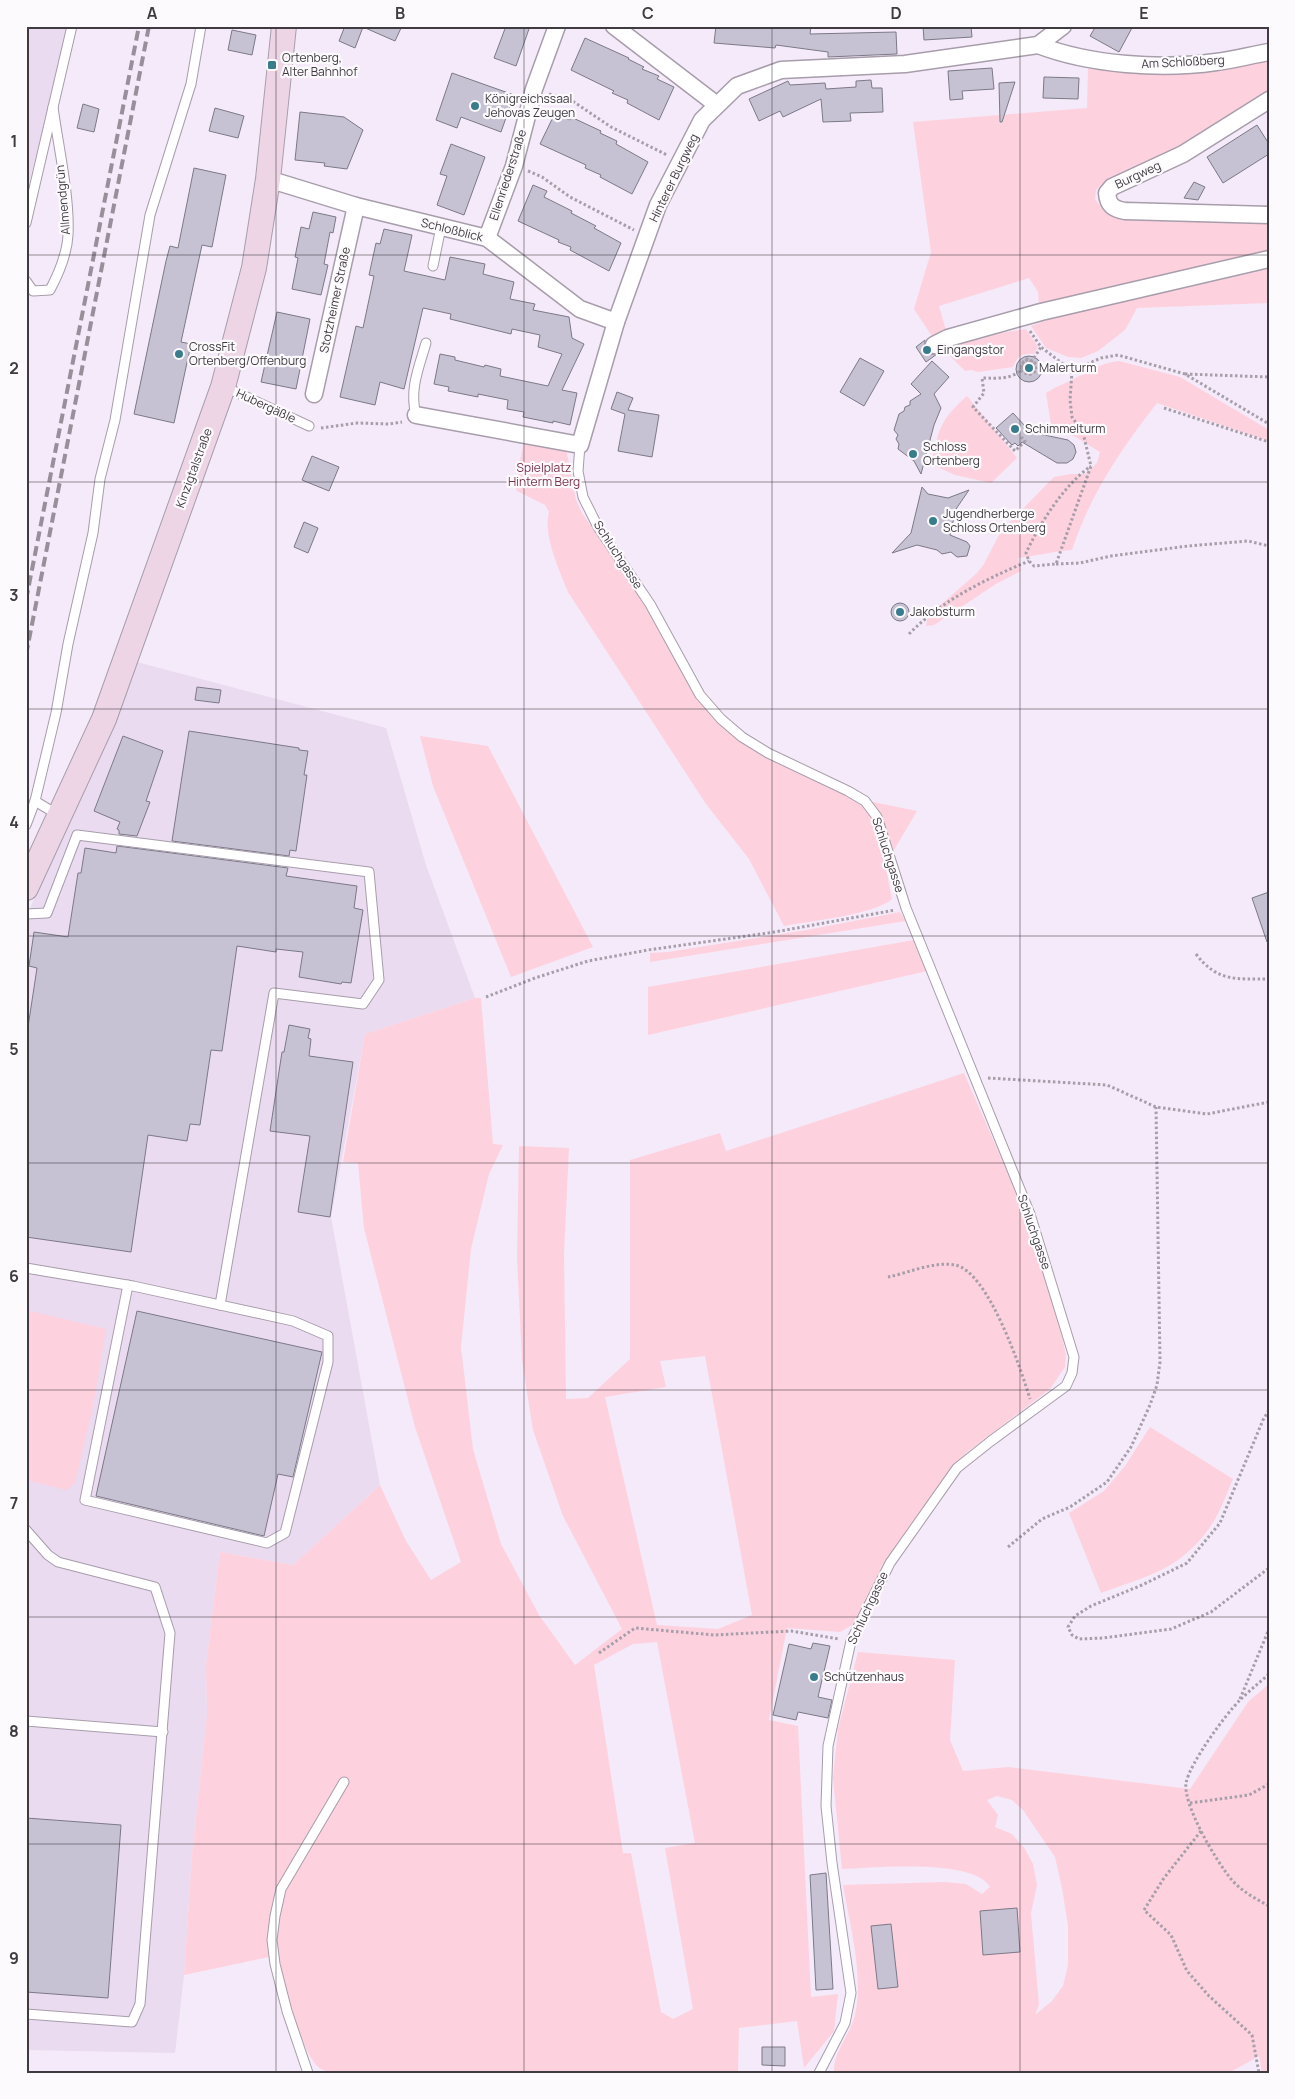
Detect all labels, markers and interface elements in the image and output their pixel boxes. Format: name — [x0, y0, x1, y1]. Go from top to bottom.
text: A — [147, 2, 158, 24]
text: B — [395, 2, 405, 24]
text: C — [642, 2, 654, 24]
text: D — [890, 2, 902, 24]
text: E — [1139, 2, 1149, 24]
place label: Ortenberg, Alter Bahnhof — [282, 49, 358, 80]
street label: Am Schloßberg — [1141, 51, 1225, 72]
marker: Ortenberg, Alter Bahnhof — [266, 59, 278, 71]
place label: Königreichssaal Jehovas Zeugen — [485, 90, 575, 121]
marker: Königreichssaal Jehovas Zeugen — [469, 100, 481, 112]
street label: Ellenriederstraße — [485, 127, 530, 223]
text: 1 — [10, 130, 18, 152]
street label: Hinterer Burgweg — [645, 131, 702, 225]
street label: Burgweg — [1112, 157, 1163, 193]
street label: Allmendgrün — [51, 164, 74, 236]
street label: Schloßblick — [419, 214, 486, 246]
street label: Stotzheimer Straße — [315, 245, 354, 355]
place label: CrossFit Ortenberg/Offenburg — [189, 338, 306, 369]
place label: Eingangstor — [937, 341, 1005, 358]
marker: Eingangstor — [921, 344, 933, 356]
marker: CrossFit Ortenberg/Offenburg — [173, 348, 185, 360]
text: 2 — [9, 357, 19, 379]
place label: Malerturm — [1039, 359, 1096, 376]
marker: Malerturm — [1023, 362, 1035, 374]
street label: Hubergäßle — [233, 384, 299, 427]
place label: Schimmelturm — [1025, 420, 1106, 437]
marker: Schimmelturm — [1009, 423, 1021, 435]
street label: Kinzigtalstraße — [171, 426, 216, 510]
place label: Schloss Ortenberg — [923, 438, 980, 469]
marker: Schloss Ortenberg — [907, 448, 919, 460]
park label: Spielplatz Hinterm Berg — [508, 459, 580, 490]
place label: Jugendherberge Schloss Ortenberg — [943, 505, 1046, 536]
marker: Jugendherberge Schloss Ortenberg — [927, 515, 939, 527]
street label: Schluchgasse — [590, 517, 647, 592]
text: 3 — [9, 584, 19, 606]
place label: Jakobsturm — [910, 603, 975, 620]
marker: Jakobsturm — [894, 606, 906, 618]
text: 4 — [9, 811, 19, 833]
street label: Schluchgasse — [868, 815, 909, 895]
text: 5 — [9, 1038, 19, 1060]
street label: Schluchgasse — [1014, 1192, 1055, 1272]
text: 6 — [9, 1265, 19, 1287]
text: 7 — [10, 1492, 18, 1514]
street label: Schluchgasse — [843, 1569, 892, 1647]
place label: Schützenhaus — [824, 1668, 904, 1685]
marker: Schützenhaus — [808, 1671, 820, 1683]
text: 8 — [9, 1720, 19, 1742]
text: 9 — [9, 1947, 19, 1969]

